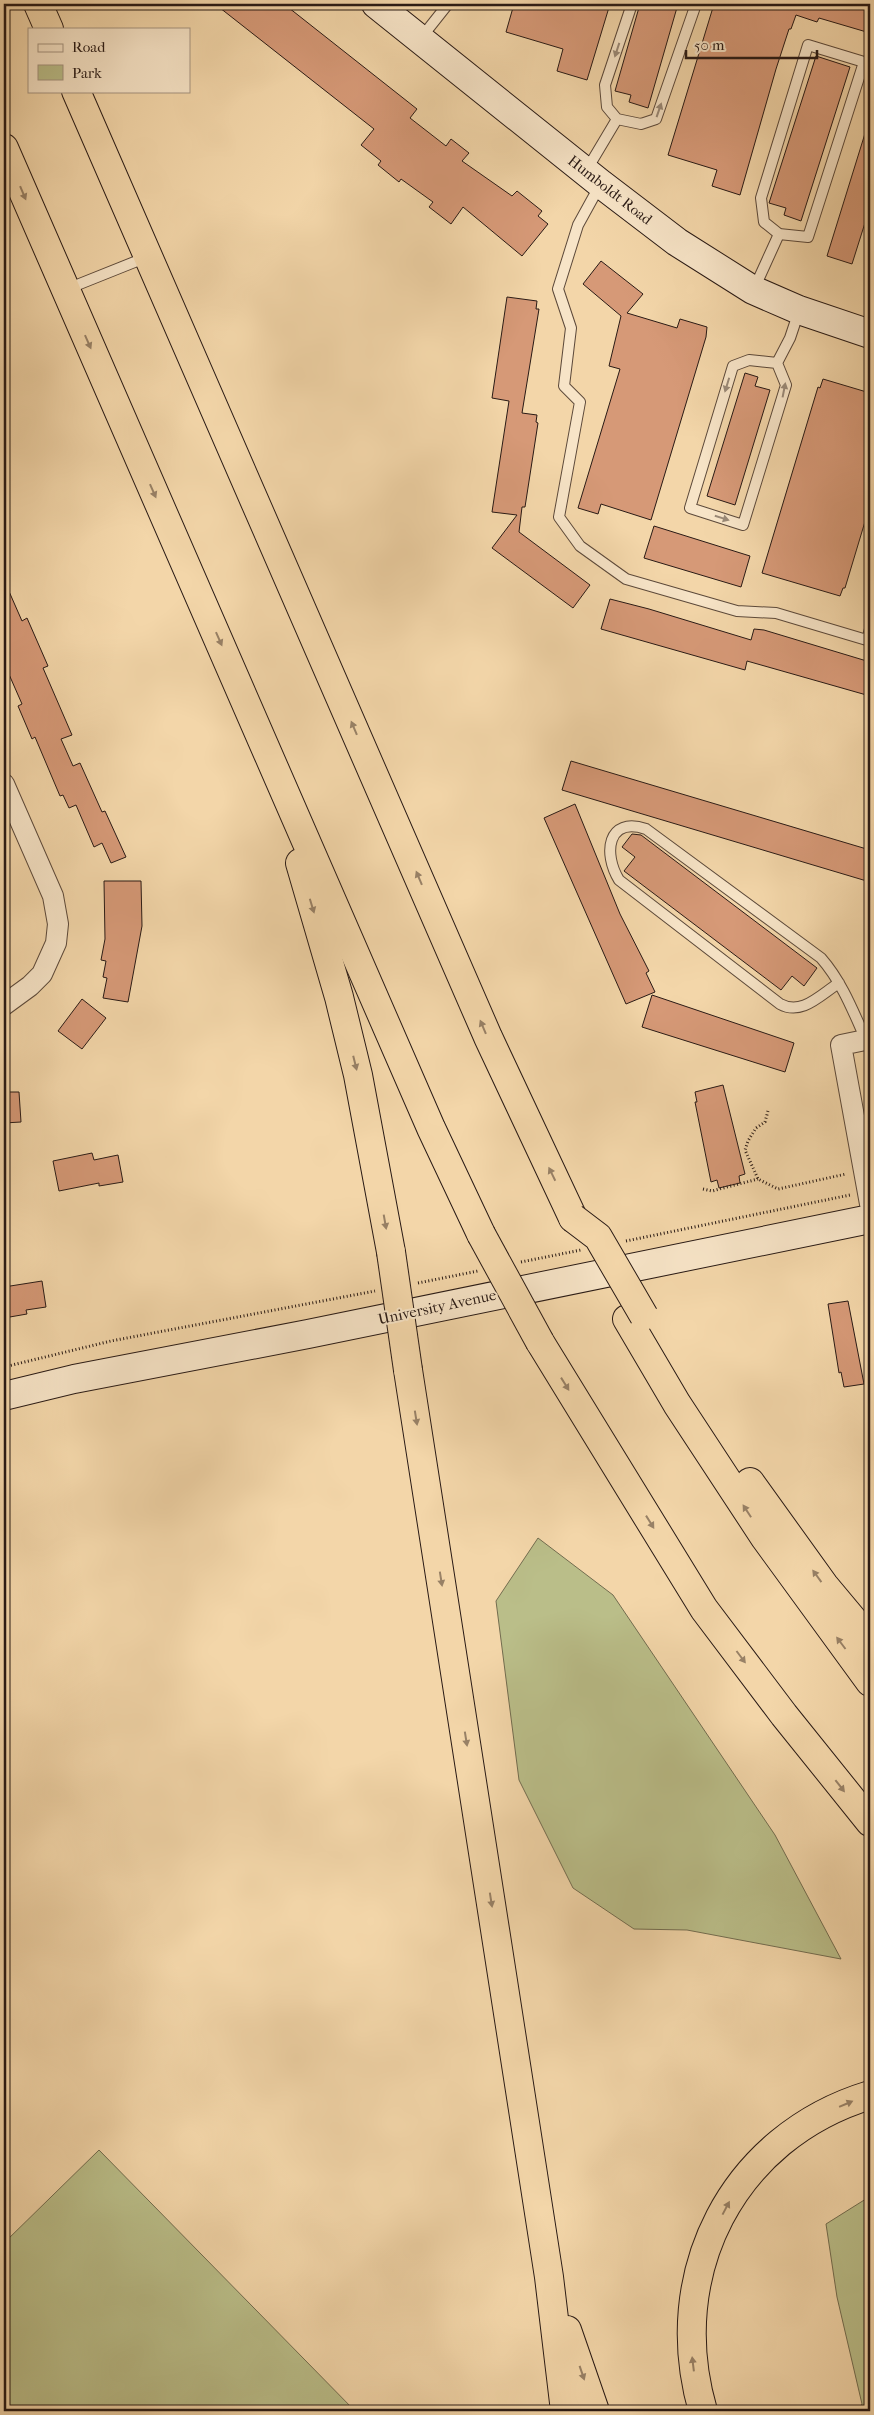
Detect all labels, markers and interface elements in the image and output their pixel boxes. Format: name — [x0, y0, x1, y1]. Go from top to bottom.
legend — [28, 28, 190, 92]
scale bar — [686, 28, 818, 60]
text: 50 m — [694, 36, 725, 54]
text: Road — [72, 38, 106, 56]
one-way arrow — [612, 43, 620, 58]
text: Park — [72, 64, 102, 82]
one-way arrow — [656, 103, 663, 118]
street label: Humboldt Road — [564, 151, 656, 229]
one-way arrow — [20, 186, 28, 200]
one-way arrow — [85, 335, 93, 349]
one-way arrow — [723, 378, 731, 393]
one-way arrow — [780, 382, 788, 398]
one-way arrow — [150, 483, 158, 498]
one-way arrow — [715, 515, 730, 523]
one-way arrow — [215, 632, 223, 646]
one-way arrow — [350, 721, 358, 735]
one-way arrow — [414, 870, 422, 885]
one-way arrow — [309, 899, 317, 914]
one-way arrow — [479, 1020, 487, 1034]
one-way arrow — [351, 1055, 359, 1070]
one-way arrow — [547, 1167, 555, 1181]
one-way arrow — [382, 1215, 390, 1231]
street label: University Avenue — [376, 1286, 498, 1328]
one-way arrow — [561, 1377, 570, 1390]
one-way arrow — [412, 1410, 420, 1426]
one-way arrow — [742, 1504, 752, 1518]
one-way arrow — [646, 1516, 655, 1529]
one-way arrow — [812, 1569, 822, 1583]
one-way arrow — [437, 1571, 445, 1587]
one-way arrow — [836, 1636, 846, 1650]
one-way arrow — [735, 1650, 746, 1663]
one-way arrow — [462, 1731, 470, 1747]
one-way arrow — [834, 1779, 845, 1792]
one-way arrow — [487, 1892, 495, 1908]
one-way arrow — [839, 2100, 854, 2108]
one-way arrow — [722, 2201, 730, 2215]
one-way arrow — [689, 2355, 697, 2371]
one-way arrow — [579, 2365, 586, 2380]

